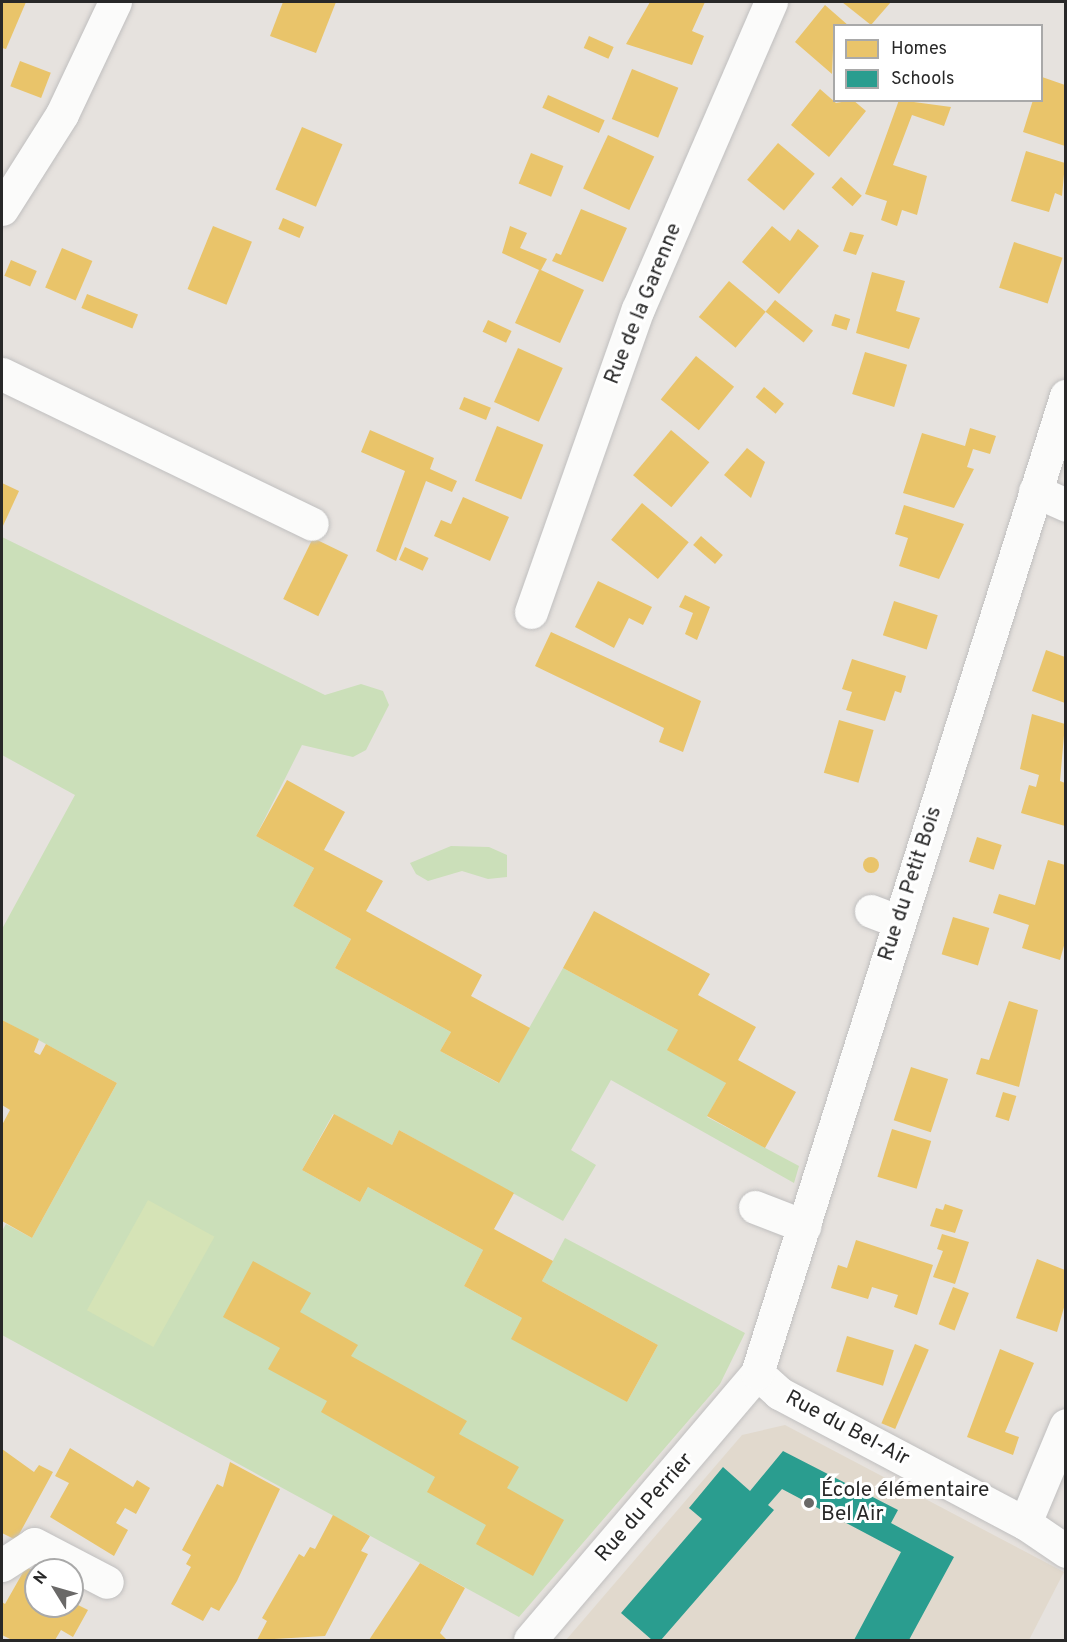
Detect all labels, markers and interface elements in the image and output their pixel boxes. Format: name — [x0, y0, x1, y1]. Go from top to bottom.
legend — [833, 24, 1043, 102]
text: Homes — [891, 38, 947, 61]
text: Schools — [891, 68, 954, 91]
street label: Rue de la Garenne — [600, 220, 688, 388]
street label: Rue du Petit Bois — [874, 803, 948, 965]
street label: Rue du Bel-Air — [781, 1386, 913, 1472]
street label: Rue du Perrier — [591, 1448, 699, 1568]
place label: École élémentaire Bel Air — [821, 1478, 989, 1528]
marker: École élémentaire Bel Air — [802, 1496, 816, 1510]
north arrow — [24, 1558, 84, 1618]
text: N — [30, 1568, 53, 1589]

